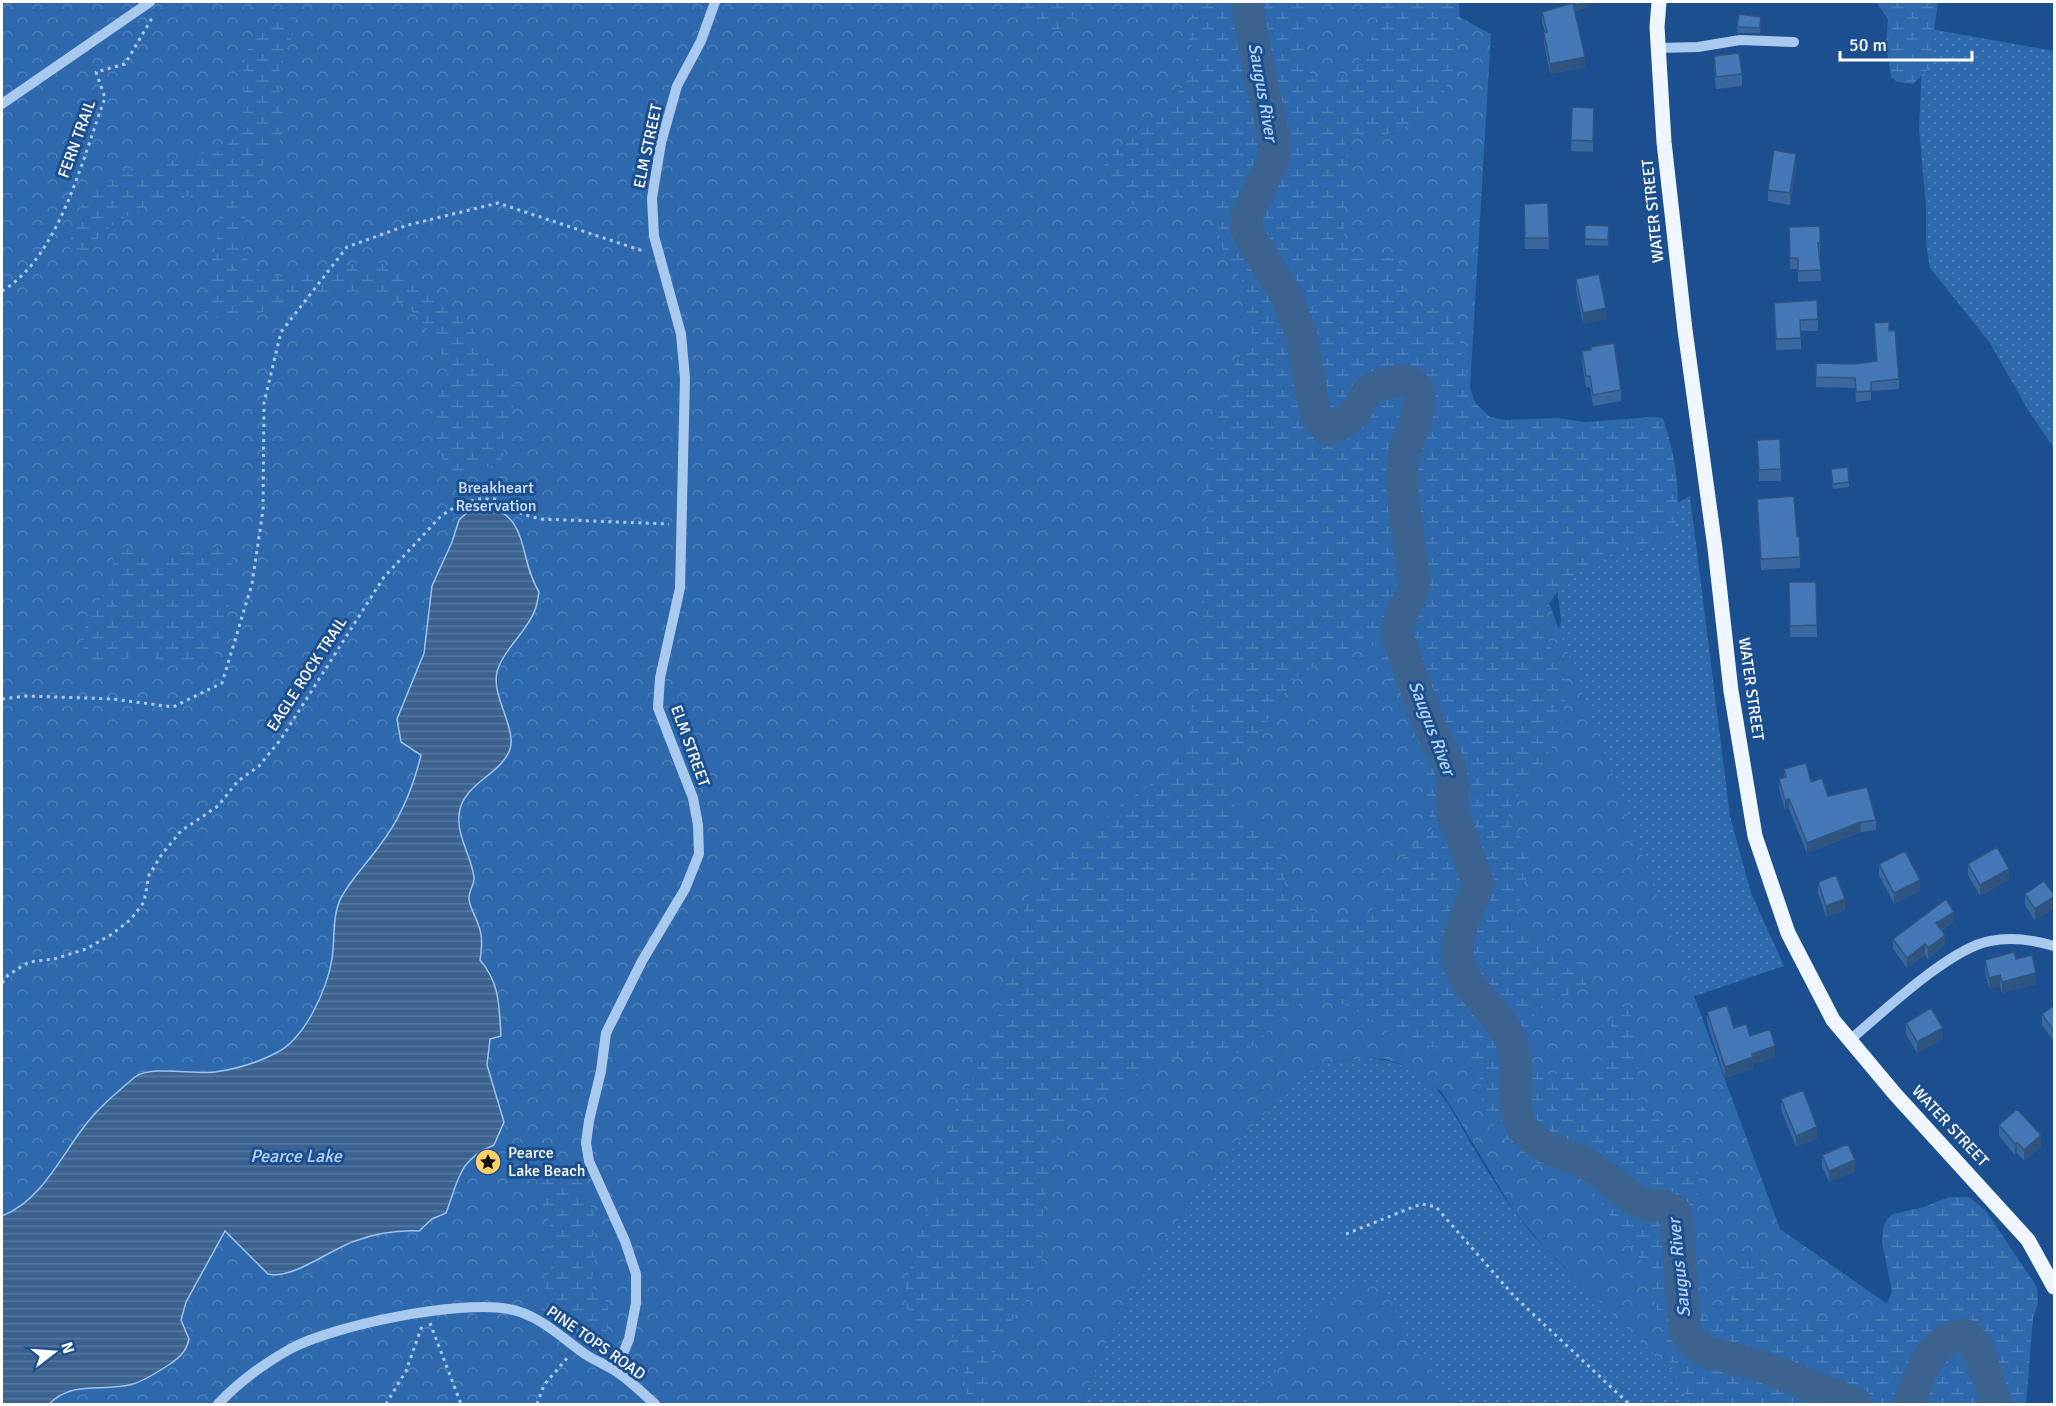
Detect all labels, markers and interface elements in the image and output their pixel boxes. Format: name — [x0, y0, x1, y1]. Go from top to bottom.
scale bar — [1840, 24, 1972, 62]
text: 50 m — [1849, 34, 1887, 56]
water label: Saugus River — [1244, 41, 1283, 145]
street label: FERN TRAIL — [54, 97, 100, 181]
street label: ELM STREET — [629, 102, 667, 190]
street label: WATER STREET — [1638, 158, 1668, 264]
park label: Breakheart Reservation — [455, 478, 537, 516]
street label: EAGLE ROCK TRAIL — [263, 613, 351, 735]
street label: WATER STREET — [1734, 636, 1768, 742]
water label: Saugus River — [1404, 678, 1461, 780]
street label: ELM STREET — [666, 702, 714, 790]
street label: WATER STREET — [1907, 1081, 1993, 1171]
place label: Pearce Lake Beach — [508, 1143, 586, 1181]
water label: Pearce Lake — [250, 1145, 343, 1167]
place icon: Pearce Lake Beach — [473, 1147, 503, 1177]
water label: Saugus River — [1663, 1215, 1695, 1319]
street label: PINE TOPS ROAD — [543, 1301, 649, 1385]
north arrow — [24, 1322, 84, 1382]
text: N — [56, 1340, 79, 1356]

